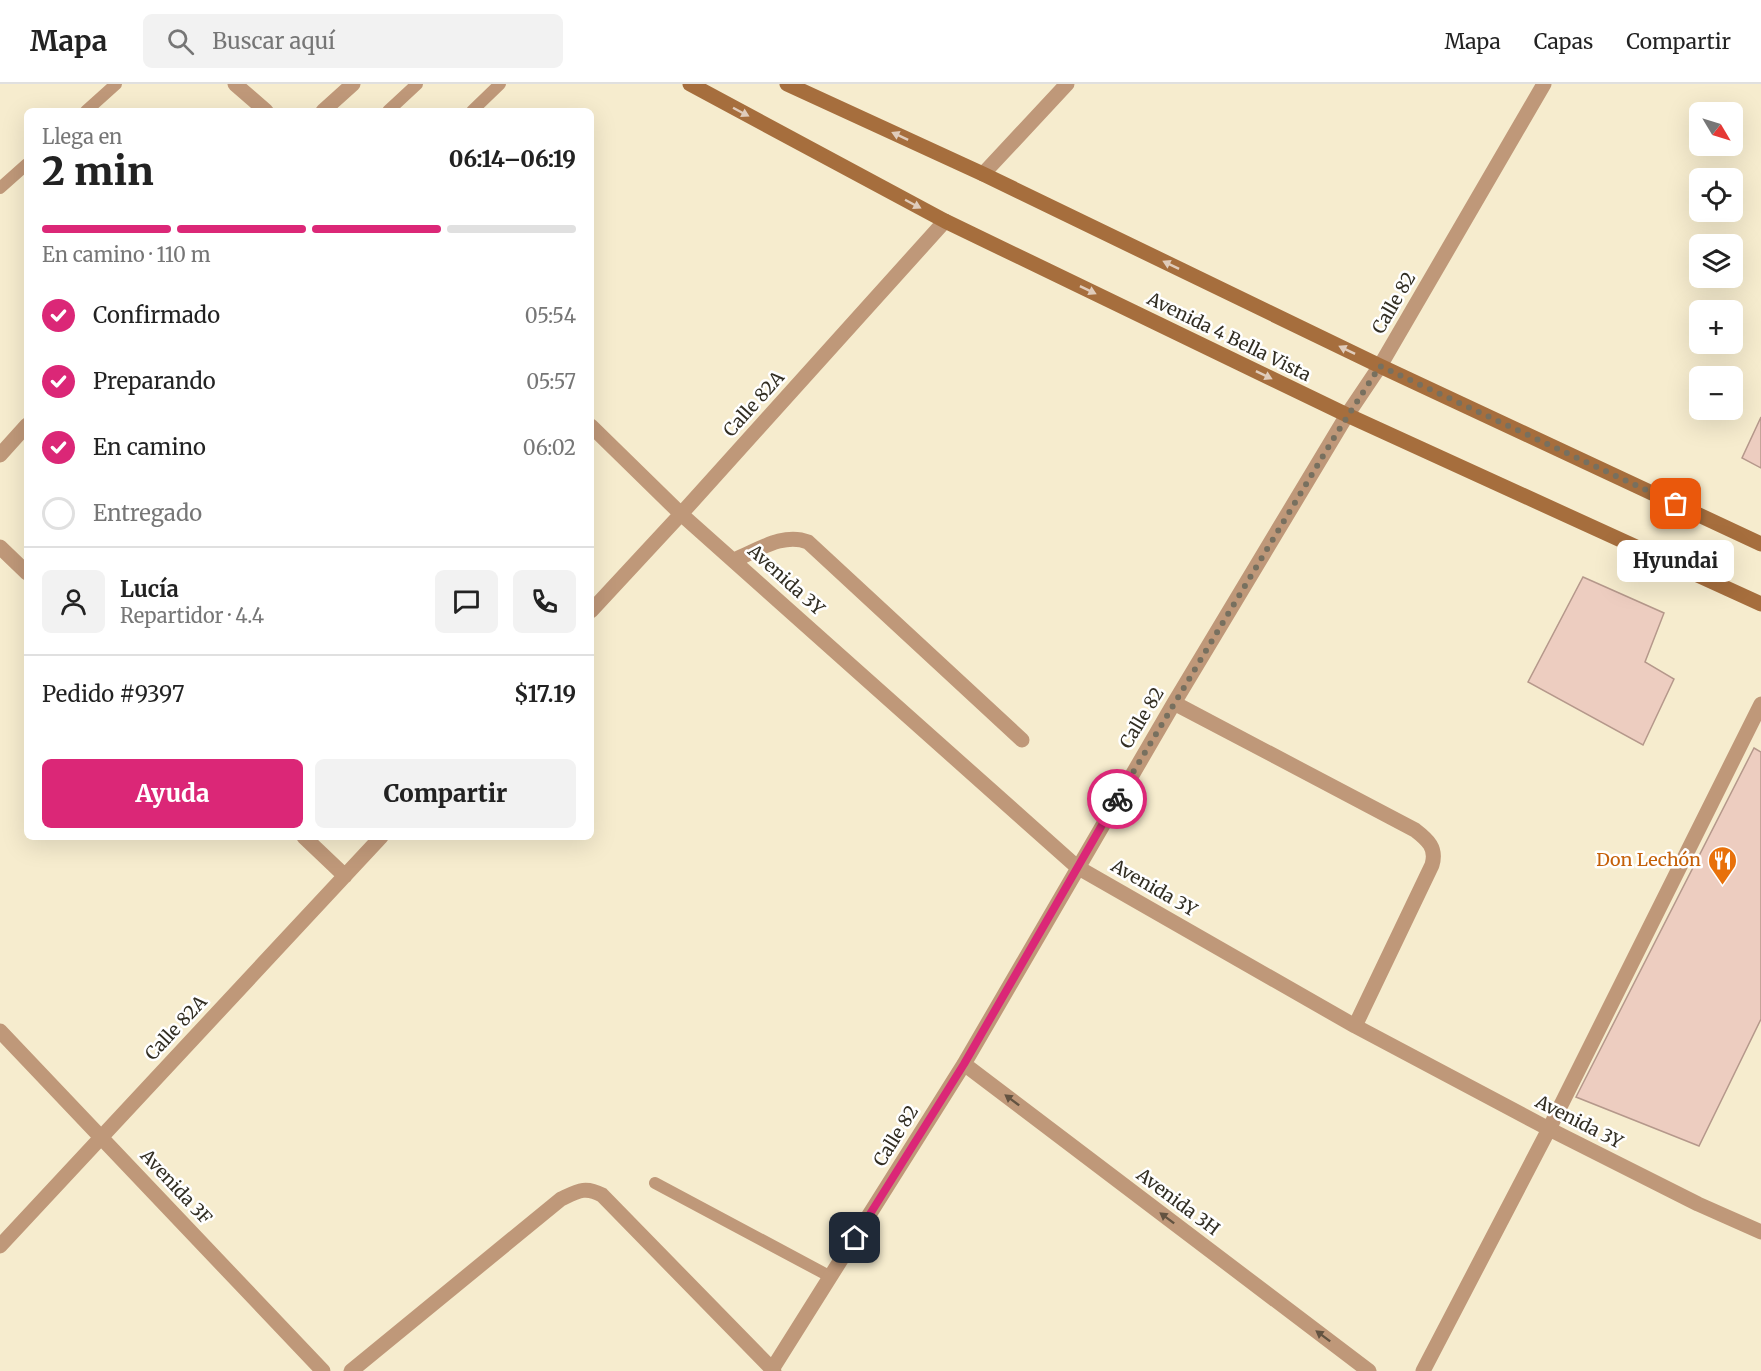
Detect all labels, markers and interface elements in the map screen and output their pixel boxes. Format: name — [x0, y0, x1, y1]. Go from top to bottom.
search box — [143, 14, 563, 68]
text: Mapa — [30, 23, 107, 59]
icon: search — [164, 25, 197, 58]
text: Buscar aquí — [212, 27, 335, 55]
text: Mapa — [1444, 28, 1501, 55]
text: Capas — [1534, 28, 1593, 55]
text: Compartir — [1626, 28, 1731, 55]
north arrow — [1689, 102, 1743, 156]
map controls — [1689, 102, 1743, 420]
one-way arrow — [733, 107, 750, 117]
text: Llega en — [42, 124, 122, 149]
one-way arrow — [891, 131, 909, 141]
text: 06:14–06:19 — [449, 145, 576, 173]
text: 2 min — [42, 147, 154, 196]
button: locate — [1689, 168, 1743, 222]
one-way arrow — [905, 199, 922, 209]
button: layers — [1689, 234, 1743, 288]
text: En camino · 110 m — [42, 242, 211, 267]
one-way arrow — [1163, 260, 1180, 269]
street label: Calle 82 — [1367, 268, 1420, 338]
one-way arrow — [1080, 286, 1097, 295]
street label: Avenida 4 Bella Vista — [1143, 286, 1315, 386]
icon: check — [42, 299, 75, 332]
button: + — [1689, 300, 1743, 354]
text: Confirmado — [93, 301, 220, 329]
text: 05:54 — [525, 303, 576, 328]
one-way arrow — [1338, 345, 1355, 354]
icon: check — [42, 365, 75, 398]
street label: Calle 82A — [718, 366, 789, 441]
button: − — [1689, 366, 1743, 420]
text: Preparando — [93, 367, 216, 395]
text: 05:57 — [526, 369, 576, 394]
one-way arrow — [1255, 370, 1272, 380]
icon: check — [42, 431, 75, 464]
text: En camino — [93, 433, 206, 461]
text: 06:02 — [523, 435, 576, 460]
pin — [1650, 478, 1701, 529]
icon: bag — [1659, 487, 1692, 520]
text: Entregado — [93, 499, 202, 527]
street label: Avenida 3Y — [743, 539, 830, 620]
callout: Hyundai — [1618, 540, 1734, 582]
text: Hyundai — [1633, 548, 1718, 573]
button: person — [42, 570, 105, 633]
button: chat — [435, 570, 498, 633]
button: phone — [513, 570, 576, 633]
text: Lucía — [120, 575, 179, 603]
text: Repartidor · 4.4 — [120, 603, 264, 628]
text: Pedido #9397 — [42, 680, 185, 708]
text: $17.19 — [514, 680, 576, 708]
street label: Calle 82 — [1114, 683, 1169, 753]
button: Ayuda — [42, 759, 303, 828]
button: Compartir — [315, 759, 576, 828]
courier — [1087, 769, 1147, 829]
icon: bike — [1101, 783, 1134, 816]
restaurant icon: Don Lechón — [1706, 844, 1738, 886]
place label: Don Lechón — [1596, 848, 1701, 871]
street label: Avenida 3Y — [1106, 853, 1202, 922]
street label: Calle 82A — [140, 990, 212, 1065]
street label: Avenida 3Y — [1531, 1089, 1627, 1154]
one-way arrow — [1004, 1095, 1019, 1107]
street label: Calle 82 — [868, 1101, 923, 1170]
street label: Avenida 3F — [135, 1144, 217, 1229]
street label: Avenida 3H — [1132, 1162, 1224, 1240]
pin — [829, 1212, 880, 1263]
one-way arrow — [1159, 1212, 1175, 1224]
icon: home — [838, 1221, 871, 1254]
one-way arrow — [1315, 1330, 1330, 1342]

